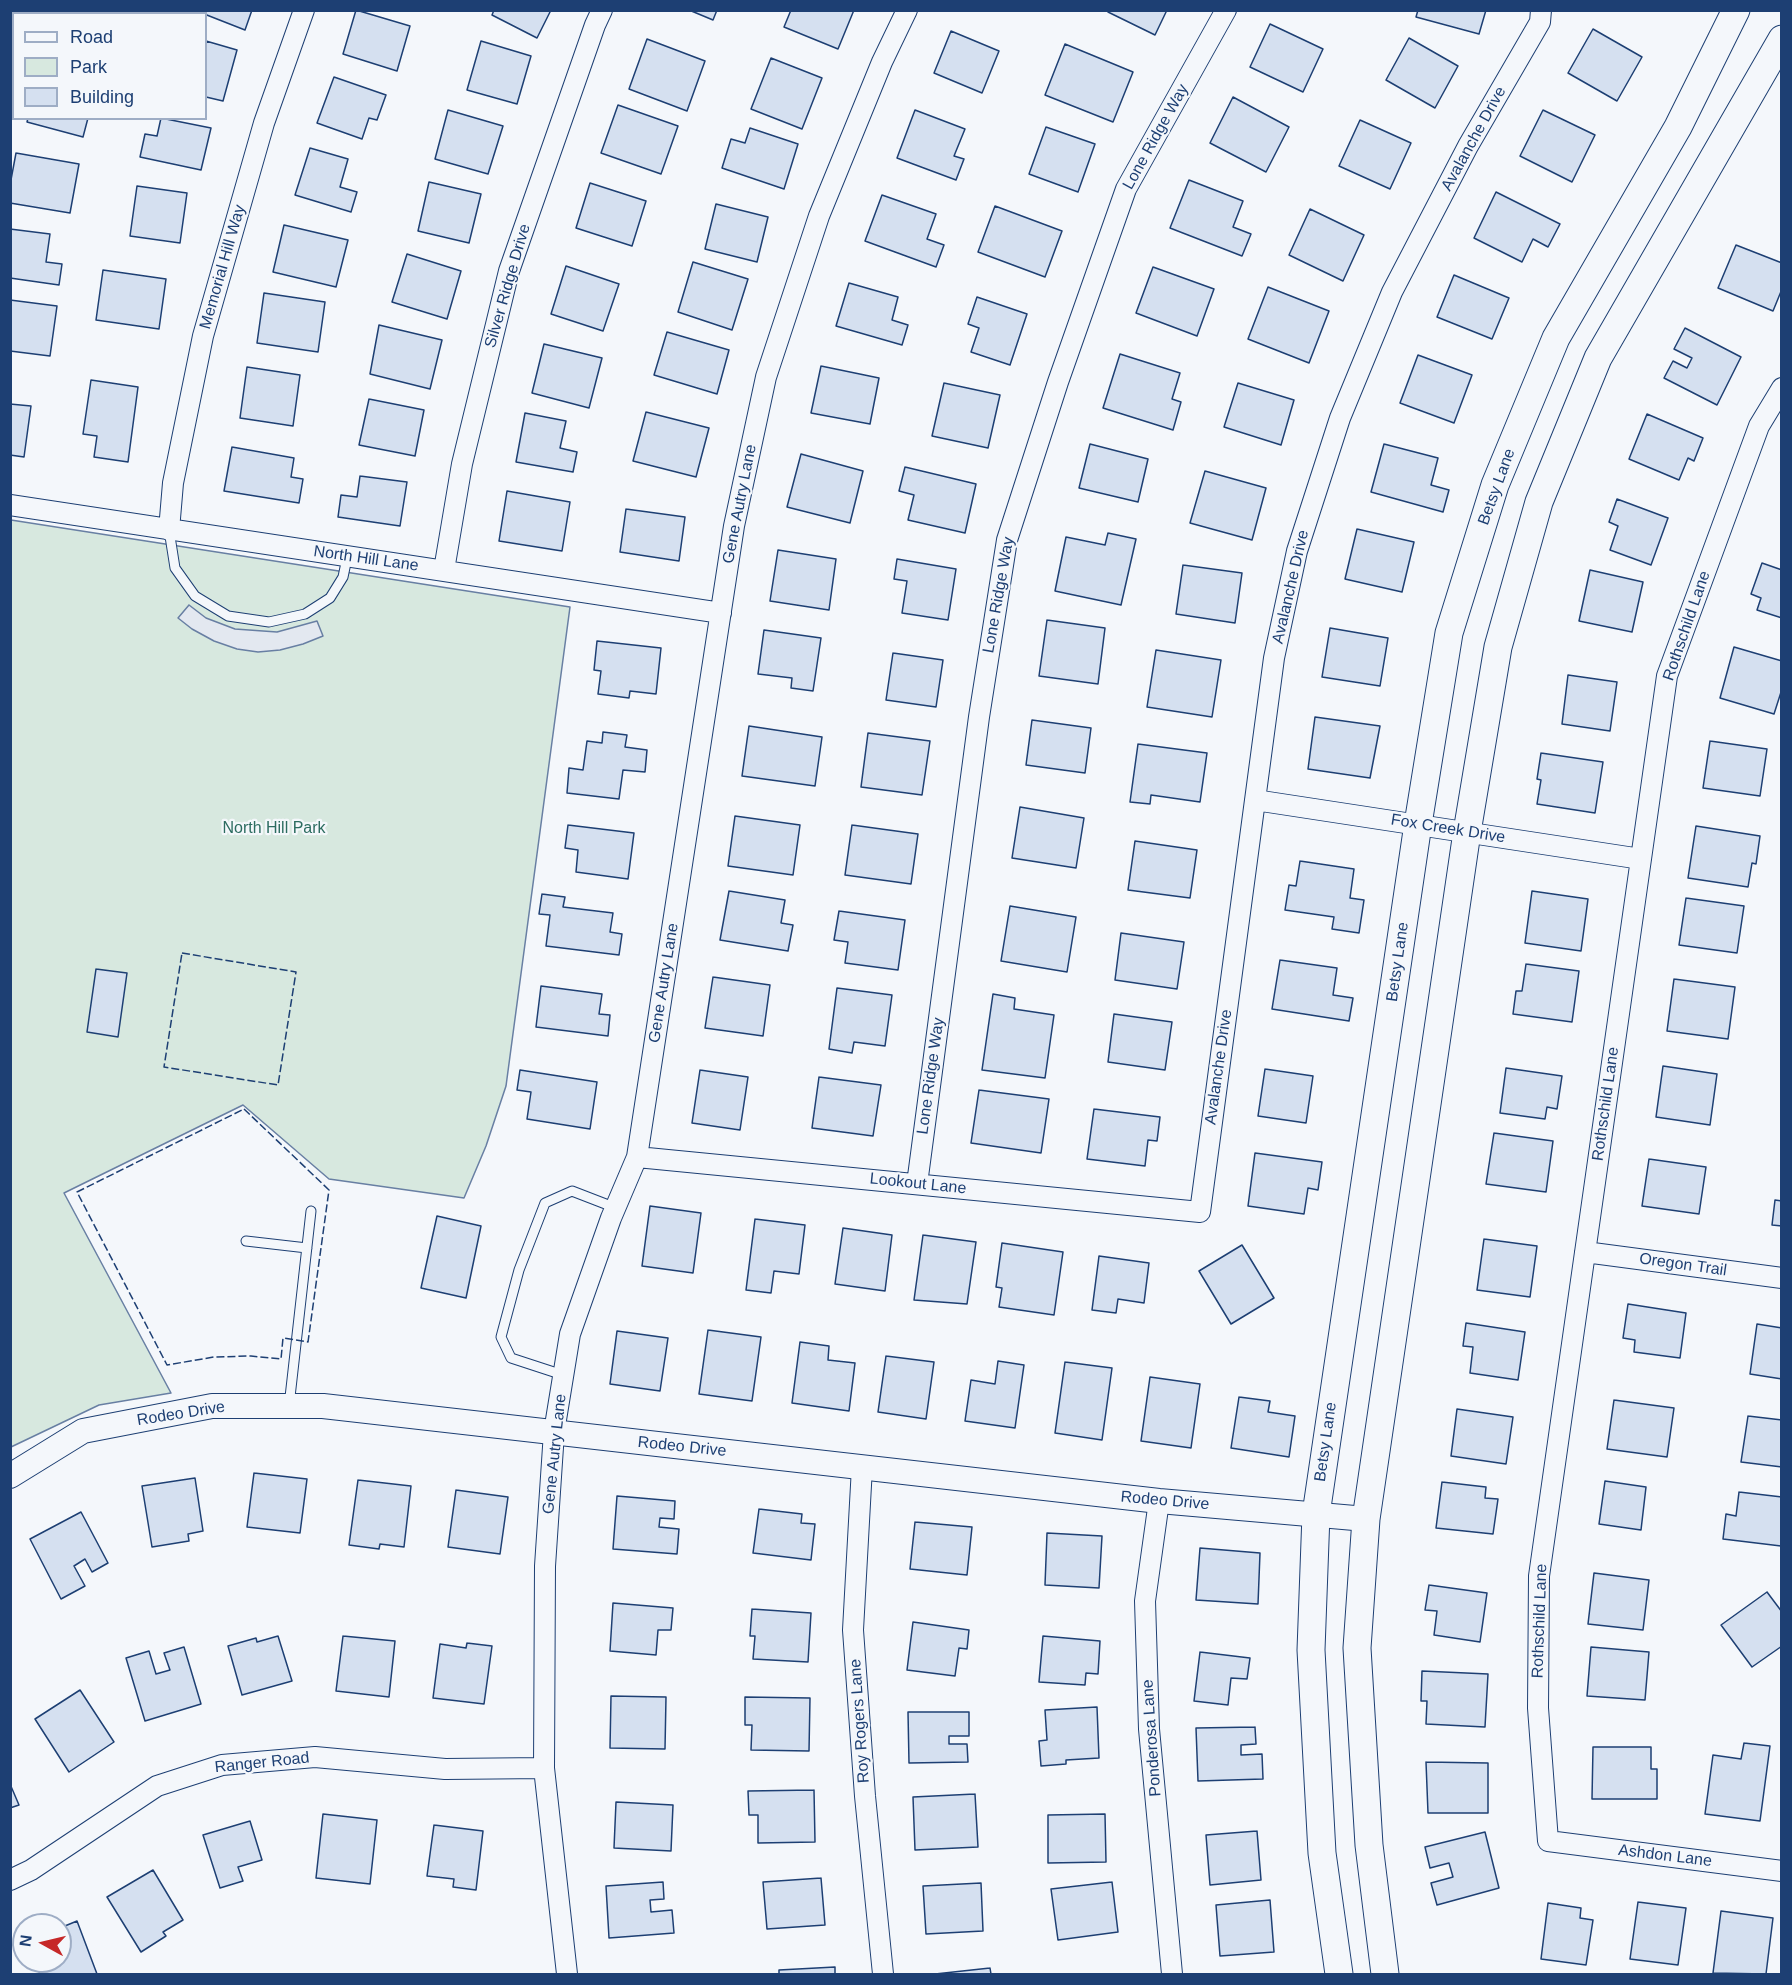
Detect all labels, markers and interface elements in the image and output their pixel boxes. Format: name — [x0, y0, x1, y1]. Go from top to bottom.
legend — [12, 12, 207, 120]
text: Road — [70, 27, 113, 47]
text: Park — [70, 57, 107, 77]
street label: Lone Ridge Way — [1119, 81, 1193, 193]
street label: Avalanche Drive — [1437, 84, 1511, 194]
text: Building — [70, 87, 134, 107]
street label: Memorial Hill Way — [196, 203, 250, 331]
street label: Silver Ridge Drive — [481, 222, 535, 350]
street label: Gene Autry Lane — [719, 443, 761, 565]
street label: Betsy Lane — [1474, 446, 1520, 528]
street label: Avalanche Drive — [1269, 528, 1313, 646]
street label: Lone Ridge Way — [979, 535, 1019, 655]
street label: North Hill Lane — [312, 542, 420, 576]
street label: Rothschild Lane — [1659, 569, 1715, 683]
street label: Fox Creek Drive — [1389, 810, 1507, 848]
park label: North Hill Park — [222, 819, 326, 839]
street label: Betsy Lane — [1383, 921, 1413, 1003]
street label: Gene Autry Lane — [645, 922, 683, 1044]
street label: Avalanche Drive — [1201, 1008, 1237, 1126]
street label: Lone Ridge Way — [913, 1016, 949, 1136]
street label: Rothschild Lane — [1589, 1046, 1623, 1162]
street label: Lookout Lane — [869, 1169, 967, 1199]
street label: Oregon Trail — [1638, 1249, 1728, 1281]
street label: Gene Autry Lane — [539, 1393, 571, 1515]
street label: Rodeo Drive — [136, 1398, 226, 1430]
street label: Betsy Lane — [1311, 1401, 1341, 1483]
street label: Rodeo Drive — [637, 1433, 727, 1461]
street label: Rodeo Drive — [1120, 1488, 1210, 1514]
street label: Rothschild Lane — [1528, 1563, 1552, 1679]
street label: Roy Rogers Lane — [846, 1658, 874, 1784]
street label: Ponderosa Lane — [1138, 1679, 1166, 1797]
street label: Ranger Road — [214, 1748, 310, 1778]
street label: Ashdon Lane — [1617, 1841, 1713, 1871]
north arrow — [12, 1913, 72, 1973]
text: N — [16, 1934, 35, 1948]

